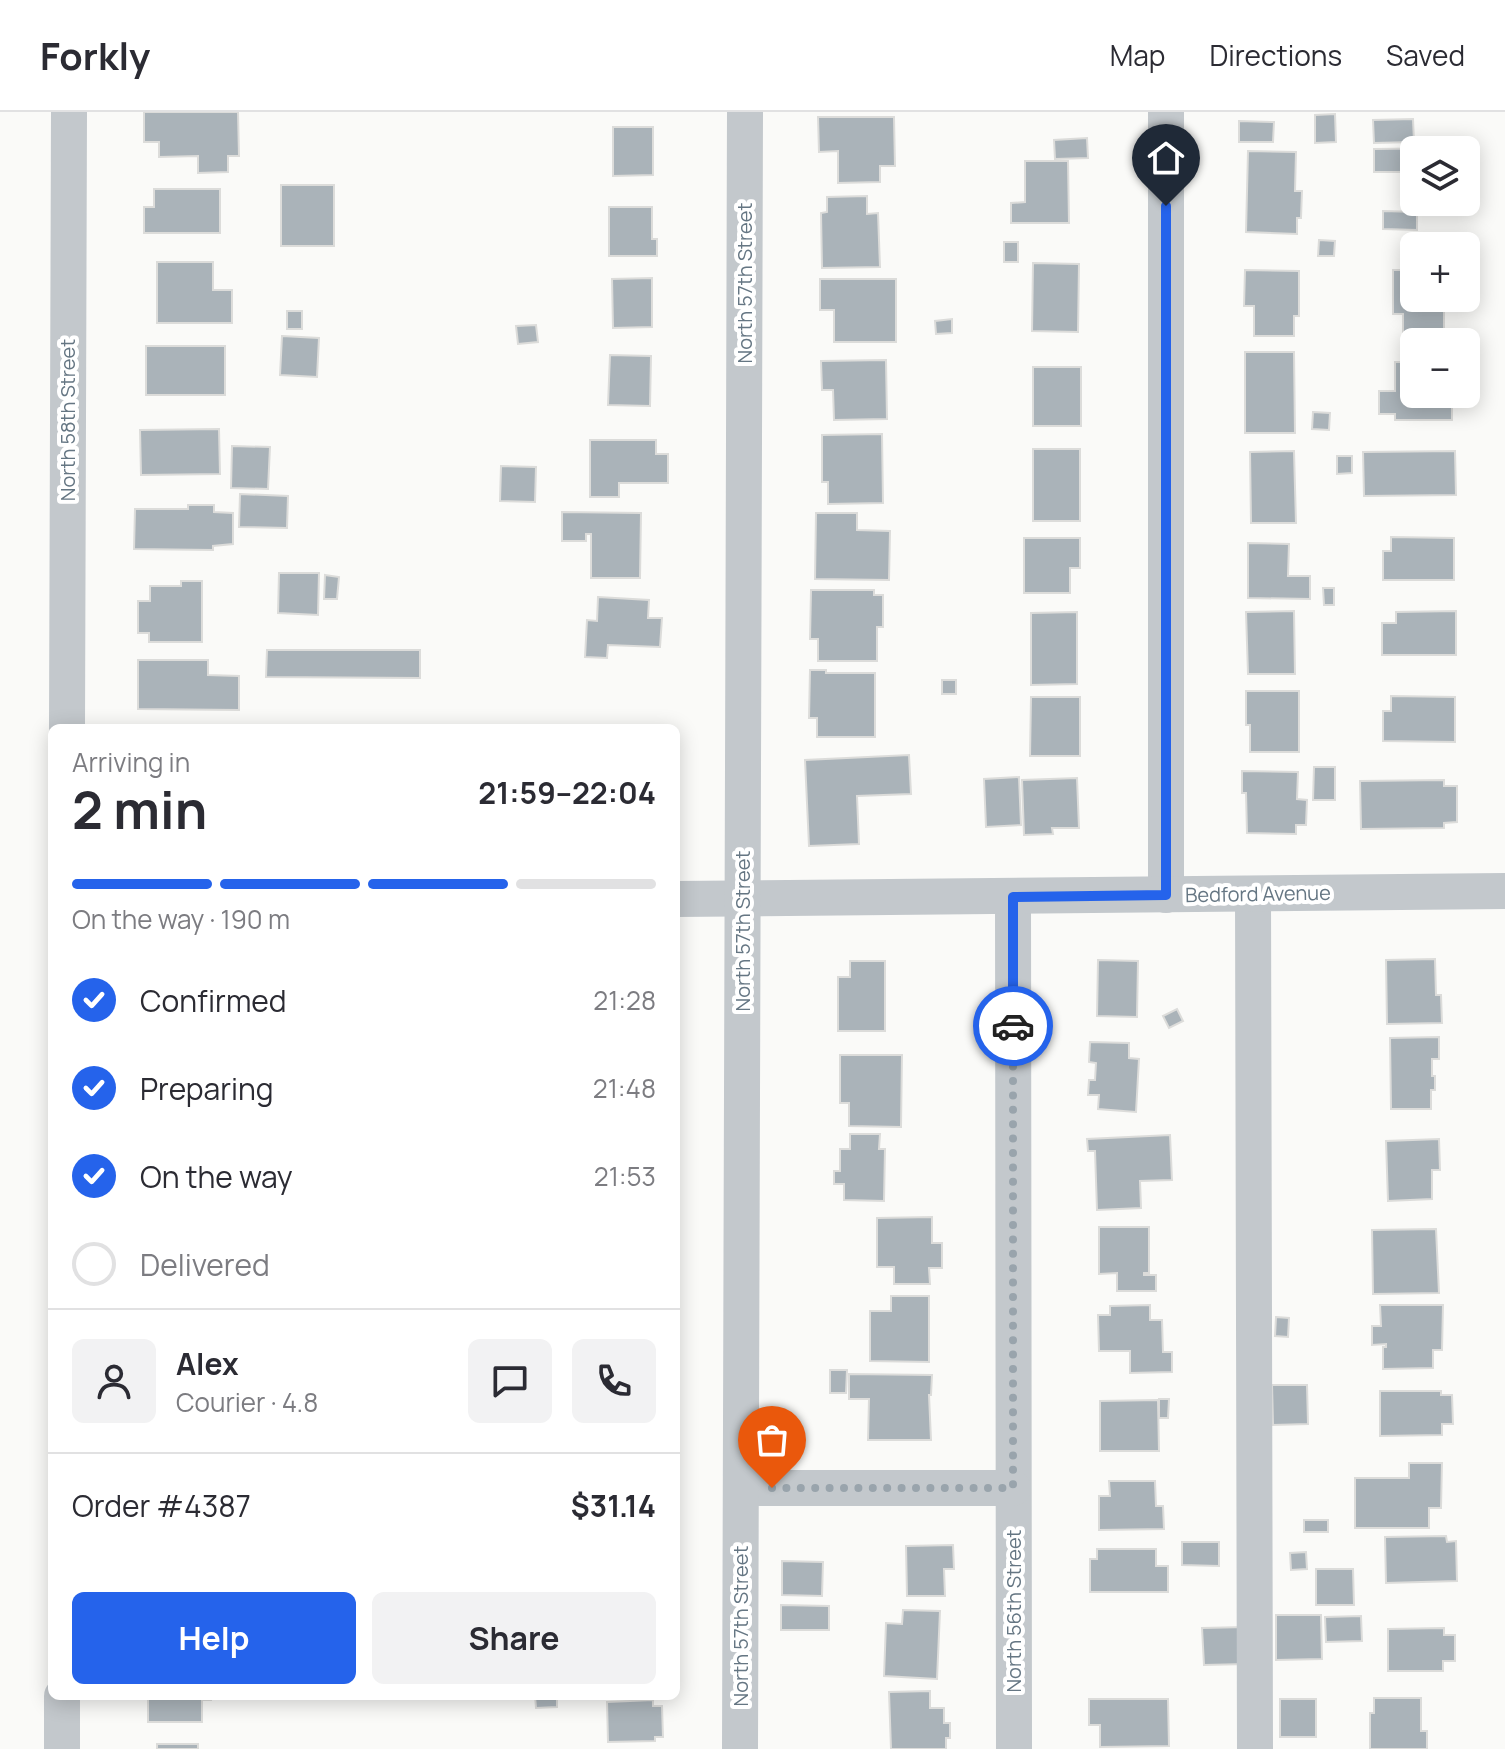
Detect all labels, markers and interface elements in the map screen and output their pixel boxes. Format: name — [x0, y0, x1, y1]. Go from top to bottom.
text: Forkly — [40, 29, 150, 81]
text: Map — [1110, 36, 1165, 74]
text: Directions — [1209, 36, 1342, 74]
text: Saved — [1386, 36, 1465, 74]
pin — [1132, 124, 1200, 206]
icon: home — [1144, 136, 1188, 180]
map controls — [1400, 136, 1480, 408]
button: layers — [1400, 136, 1480, 216]
street label: North 57th Street — [731, 203, 758, 363]
button: + — [1400, 232, 1480, 312]
button: − — [1400, 328, 1480, 408]
street label: North 58th Street — [54, 339, 81, 501]
text: Arriving in — [72, 744, 190, 780]
text: 21:59–22:04 — [478, 772, 656, 813]
text: 2 min — [72, 774, 207, 845]
street label: North 57th Street — [729, 851, 756, 1011]
street label: Bedford Avenue — [1185, 879, 1331, 908]
text: On the way · 190 m — [72, 901, 290, 937]
icon: check — [72, 978, 116, 1022]
text: Confirmed — [140, 980, 287, 1021]
text: 21:28 — [593, 982, 656, 1018]
courier — [973, 986, 1053, 1066]
icon: car — [991, 1004, 1035, 1048]
icon: check — [72, 1066, 116, 1110]
text: Preparing — [140, 1068, 274, 1109]
text: 21:48 — [593, 1070, 656, 1106]
icon: check — [72, 1154, 116, 1198]
text: On the way — [140, 1156, 293, 1197]
text: 21:53 — [594, 1158, 656, 1194]
text: Delivered — [140, 1244, 270, 1285]
button: person — [72, 1339, 156, 1423]
button: chat — [468, 1339, 552, 1423]
button: phone — [572, 1339, 656, 1423]
text: Alex — [176, 1343, 239, 1384]
text: Courier · 4.8 — [176, 1384, 318, 1420]
pin — [738, 1406, 806, 1488]
icon: bag — [750, 1418, 794, 1462]
text: Order #4387 — [72, 1485, 251, 1526]
text: $31.14 — [571, 1485, 656, 1526]
street label: North 56th Street — [1000, 1529, 1027, 1693]
street label: North 57th Street — [727, 1546, 754, 1706]
button: Help — [72, 1592, 356, 1684]
button: Share — [372, 1592, 656, 1684]

